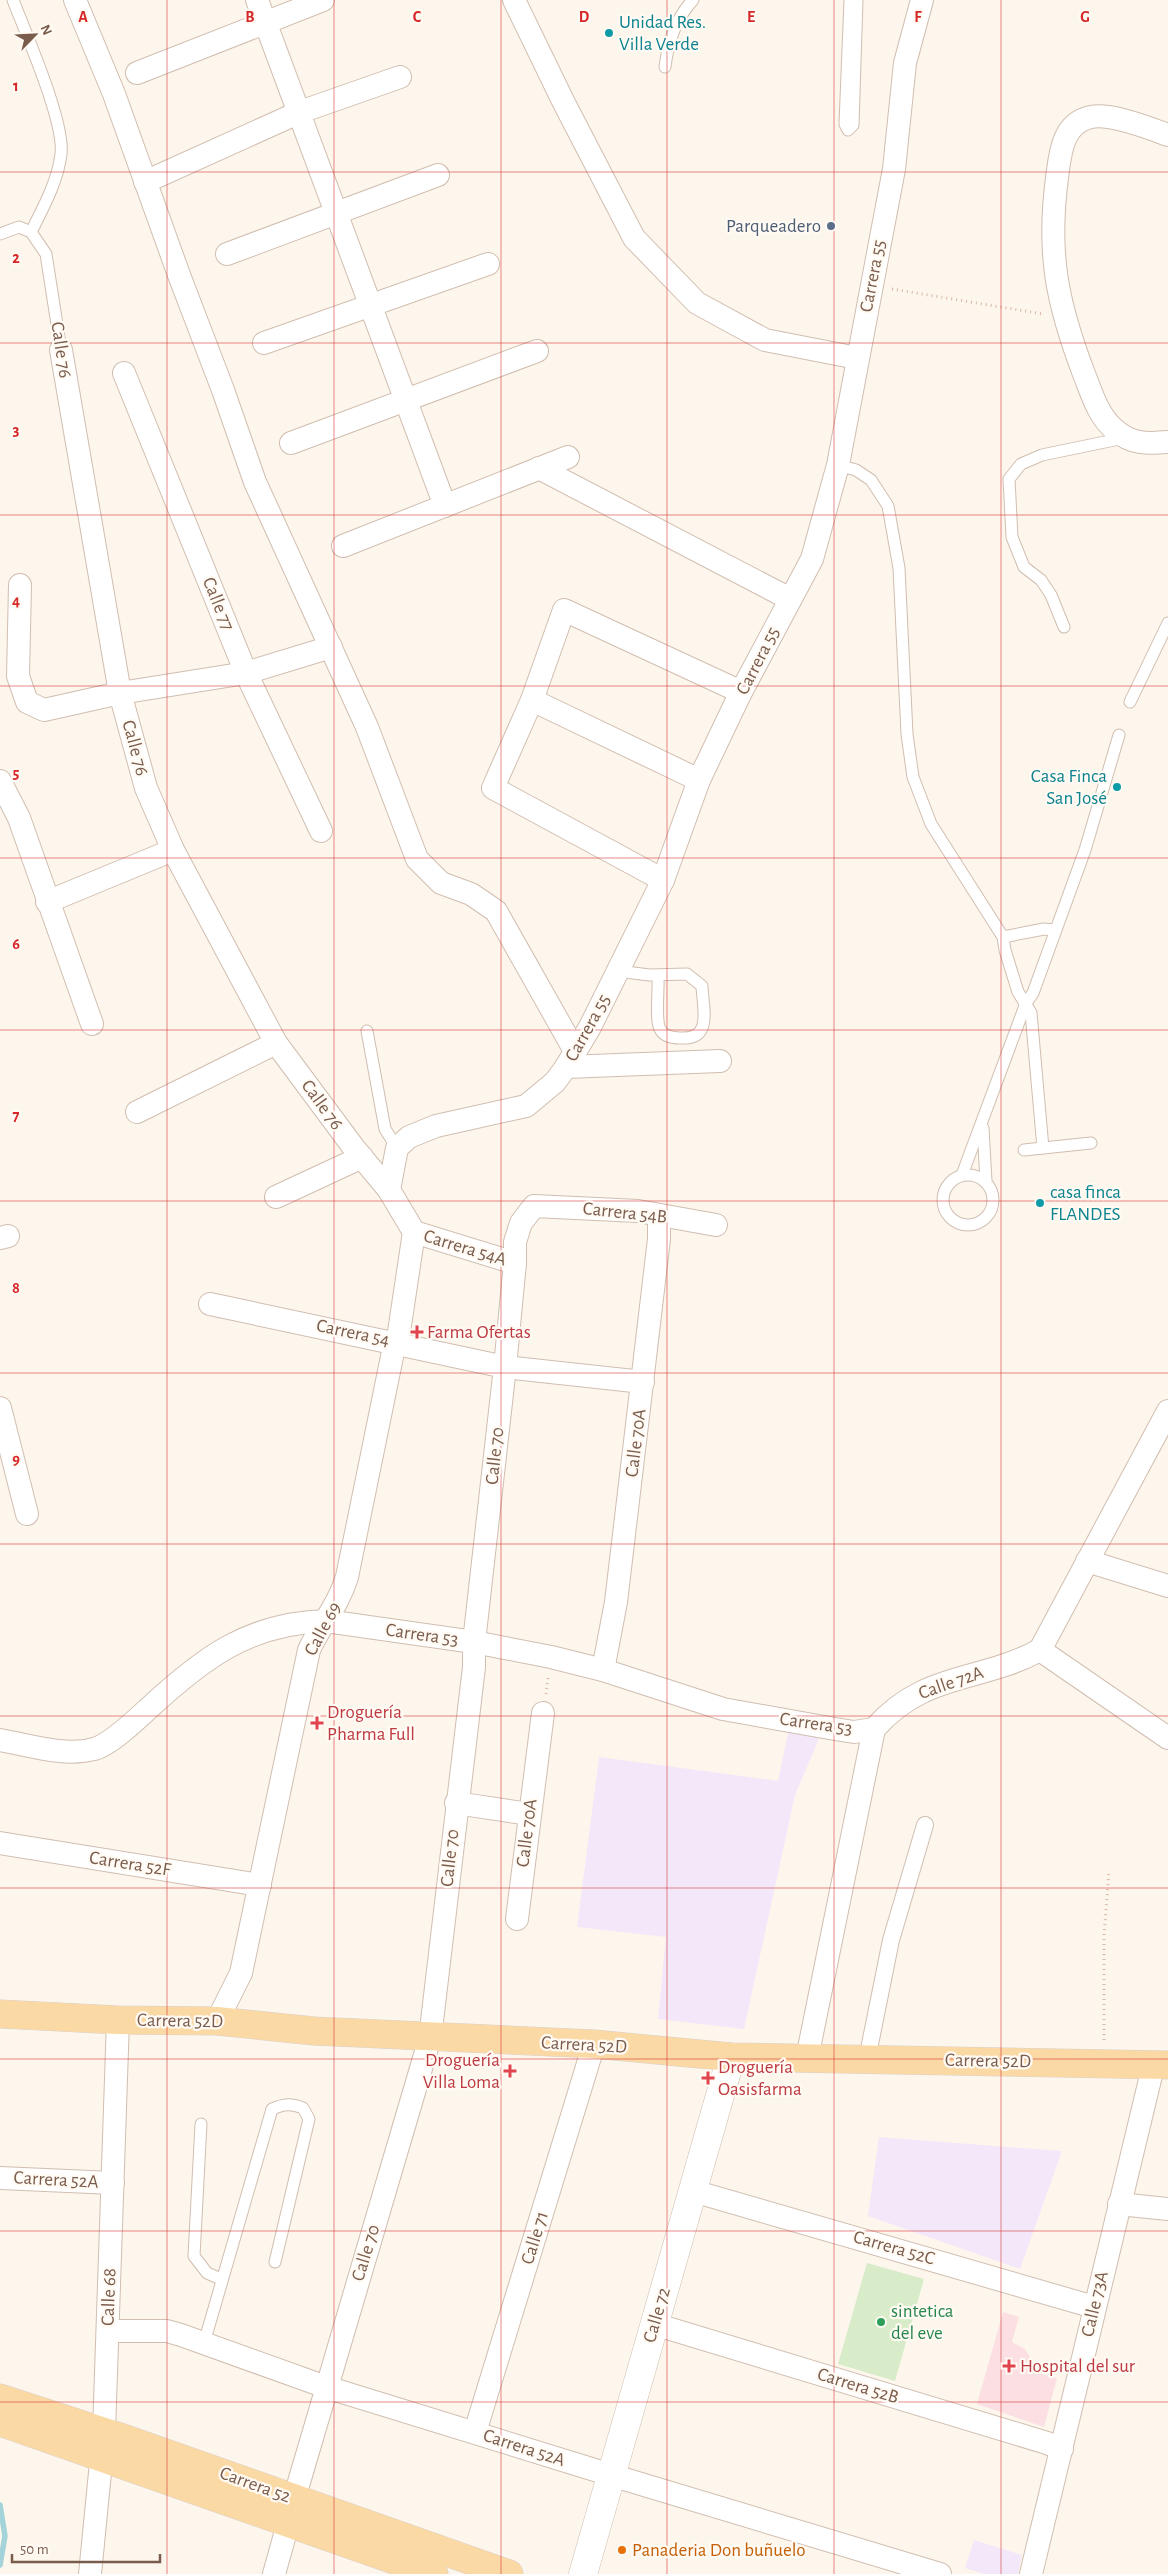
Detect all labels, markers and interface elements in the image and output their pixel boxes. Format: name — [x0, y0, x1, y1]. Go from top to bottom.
text: A — [78, 9, 88, 25]
text: B — [245, 9, 255, 25]
text: C — [413, 9, 422, 25]
text: D — [579, 9, 590, 25]
text: E — [747, 9, 755, 25]
text: F — [914, 9, 922, 25]
text: G — [1080, 9, 1090, 25]
north arrow — [10, 10, 60, 60]
place label: Unidad Res. Villa Verde — [619, 13, 706, 54]
text: N — [38, 23, 54, 37]
marker: Unidad Res. Villa Verde — [603, 27, 615, 39]
text: 1 — [13, 78, 19, 94]
place label: Parqueadero — [726, 217, 821, 236]
marker: Parqueadero — [825, 220, 837, 232]
street label: Carrera 55 — [857, 238, 889, 314]
text: 2 — [12, 250, 20, 266]
street label: Calle 76 — [47, 320, 75, 380]
text: 3 — [13, 422, 20, 438]
street label: Calle 77 — [199, 575, 237, 633]
text: 4 — [12, 593, 20, 609]
street label: Carrera 55 — [733, 624, 783, 698]
street label: Calle 76 — [118, 718, 152, 778]
text: 5 — [13, 765, 20, 781]
place label: Casa Finca San José — [1031, 767, 1107, 808]
marker: Casa Finca San José — [1111, 781, 1123, 793]
text: 6 — [12, 936, 20, 952]
street label: Carrera 55 — [562, 991, 614, 1065]
street label: Calle 76 — [298, 1076, 346, 1134]
text: 7 — [13, 1108, 20, 1124]
place label: casa finca FLANDES — [1050, 1183, 1121, 1224]
marker: casa finca FLANDES — [1034, 1197, 1046, 1209]
street label: Carrera 54B — [582, 1199, 668, 1227]
street label: Carrera 54A — [421, 1226, 509, 1270]
text: 8 — [12, 1280, 20, 1296]
street label: Carrera 54 — [315, 1316, 391, 1350]
place label: Farma Ofertas — [427, 1323, 531, 1342]
marker: Farma Ofertas — [411, 1326, 423, 1338]
street label: Calle 70A — [622, 1408, 650, 1478]
street label: Calle 70 — [483, 1426, 507, 1486]
text: 9 — [12, 1451, 20, 1467]
street label: Calle 69 — [301, 1599, 345, 1659]
street label: Carrera 53 — [384, 1621, 460, 1649]
street label: Calle 72A — [916, 1663, 986, 1703]
place label: Droguería Pharma Full — [327, 1703, 415, 1744]
street label: Carrera 53 — [778, 1710, 854, 1738]
marker: Droguería Pharma Full — [311, 1717, 323, 1729]
street label: Calle 70A — [513, 1798, 541, 1868]
street label: Calle 70 — [438, 1828, 462, 1888]
street label: Carrera 52F — [88, 1848, 173, 1880]
street label: Carrera 52D — [137, 2011, 223, 2031]
street label: Carrera 52D — [540, 2033, 628, 2057]
place label: Droguería Villa Loma — [423, 2051, 500, 2092]
street label: Carrera 52D — [945, 2051, 1031, 2071]
place label: Droguería Oasisfarma — [718, 2058, 802, 2099]
marker: Droguería Villa Loma — [504, 2065, 516, 2077]
marker: Droguería Oasisfarma — [702, 2072, 714, 2084]
street label: Carrera 52A — [13, 2168, 99, 2192]
street label: Calle 71 — [518, 2209, 552, 2267]
street label: Calle 70 — [348, 2223, 384, 2283]
street label: Carrera 52C — [851, 2227, 937, 2269]
street label: Calle 68 — [98, 2268, 120, 2326]
street label: Calle 73A — [1078, 2269, 1112, 2339]
street label: Calle 72 — [640, 2285, 674, 2345]
place label: sintetica del eve — [891, 2302, 954, 2343]
marker: sintetica del eve — [875, 2316, 887, 2328]
place label: Hospital del sur — [1020, 2357, 1135, 2376]
marker: Hospital del sur — [1002, 2359, 1016, 2373]
street label: Carrera 52B — [815, 2365, 901, 2407]
street label: Carrera 52A — [481, 2426, 567, 2470]
street label: Carrera 52 — [217, 2463, 293, 2507]
scale bar — [12, 2532, 160, 2564]
place label: Panaderia Don buñuelo — [632, 2541, 806, 2560]
text: 50 m — [20, 2542, 49, 2557]
marker: Panaderia Don buñuelo — [616, 2544, 628, 2556]

